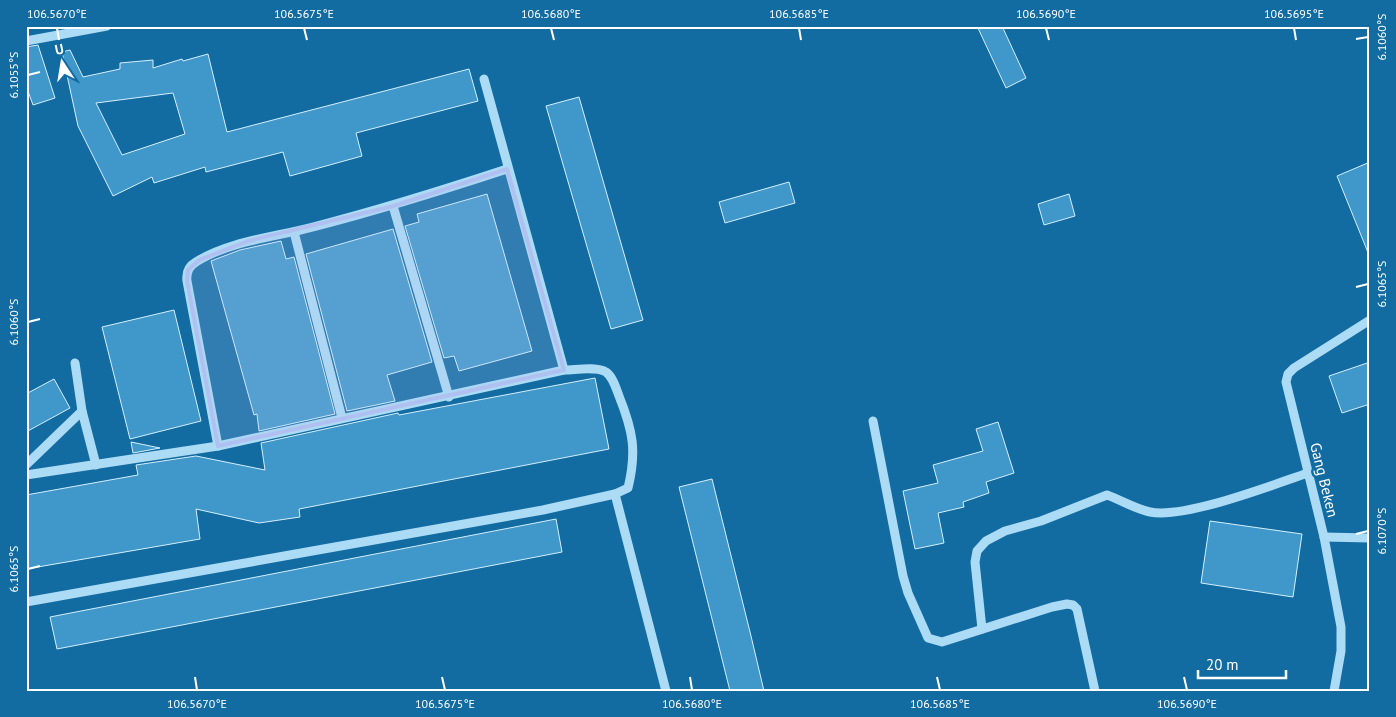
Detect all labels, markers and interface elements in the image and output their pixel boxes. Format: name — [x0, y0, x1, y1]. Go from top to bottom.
text: 106.5670°E — [27, 6, 87, 21]
text: 106.5675°E — [274, 6, 334, 21]
text: 106.5680°E — [521, 6, 581, 21]
text: 106.5685°E — [769, 6, 829, 21]
text: 106.5690°E — [1016, 6, 1076, 21]
text: 106.5695°E — [1264, 6, 1324, 21]
text: 6.1060°S — [1374, 14, 1389, 60]
north arrow — [38, 38, 88, 88]
text: U — [53, 40, 65, 59]
text: 6.1055°S — [6, 52, 21, 98]
text: 6.1065°S — [1374, 261, 1389, 307]
text: 6.1060°S — [6, 299, 21, 345]
street label: Gang Beken — [1306, 441, 1343, 519]
text: 6.1070°S — [1374, 508, 1389, 554]
text: 6.1065°S — [6, 546, 21, 592]
scale bar — [1198, 647, 1286, 679]
text: 20 m — [1206, 655, 1239, 674]
text: 106.5670°E — [167, 696, 227, 711]
text: 106.5675°E — [415, 696, 475, 711]
text: 106.5680°E — [662, 696, 722, 711]
text: 106.5685°E — [910, 696, 970, 711]
text: 106.5690°E — [1157, 696, 1217, 711]

